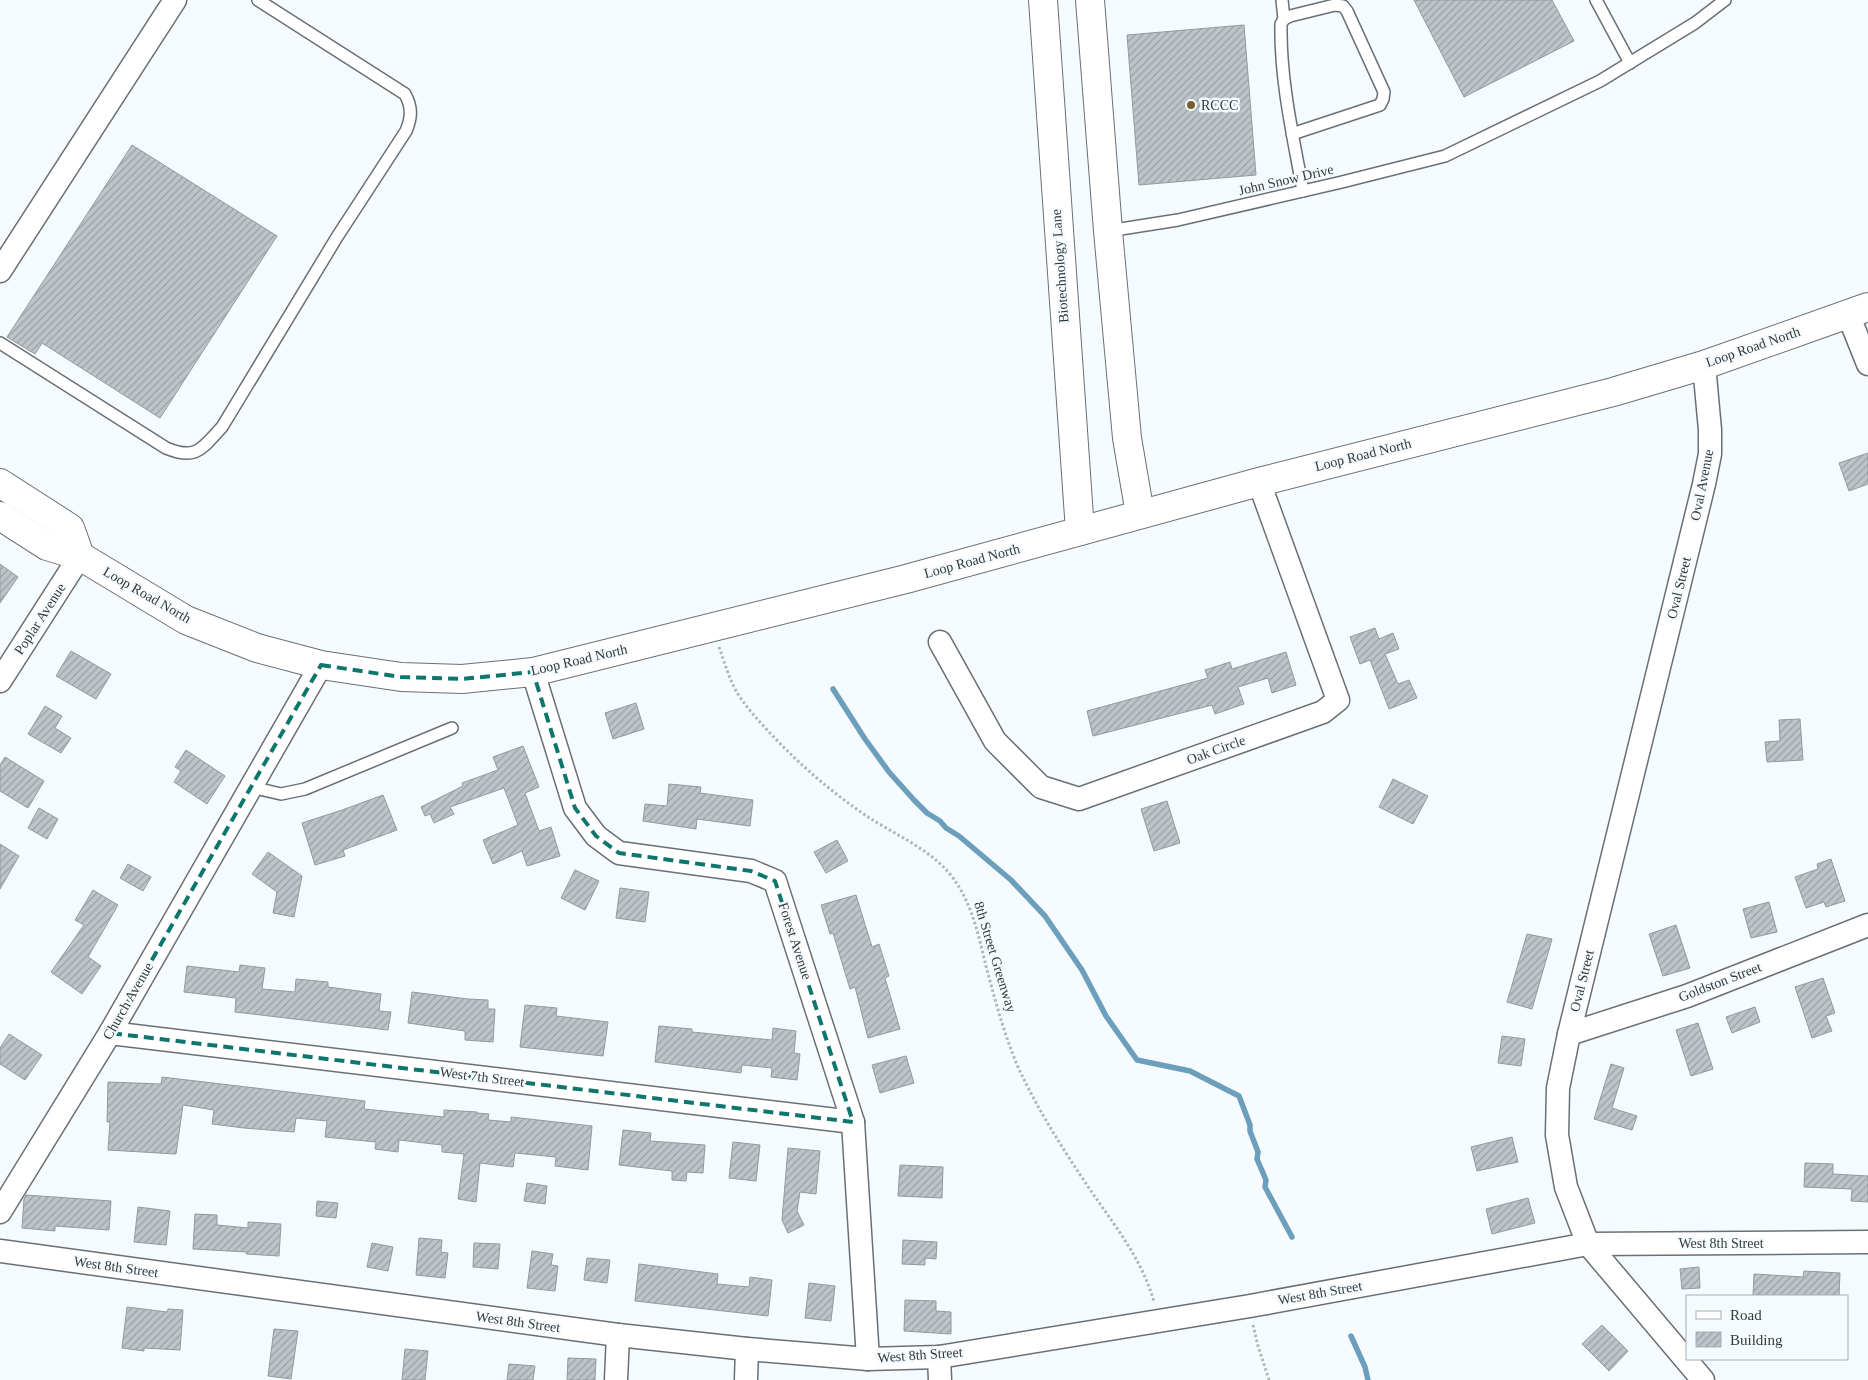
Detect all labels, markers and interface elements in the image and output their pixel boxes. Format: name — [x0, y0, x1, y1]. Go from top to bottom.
place label: RCCC — [1201, 98, 1238, 113]
marker: RCCC — [1185, 99, 1197, 111]
street label: John Snow Drive — [1237, 162, 1335, 198]
street label: Biotechnology Lane — [1049, 209, 1071, 323]
street label: Loop Road North — [1704, 324, 1802, 370]
street label: Loop Road North — [1313, 436, 1413, 474]
street label: Oval Avenue — [1688, 448, 1716, 522]
street label: Loop Road North — [922, 541, 1022, 581]
street label: Oval Street — [1664, 555, 1694, 621]
street label: Loop Road North — [100, 564, 194, 626]
street label: Poplar Avenue — [11, 581, 69, 657]
street label: Loop Road North — [529, 642, 629, 678]
street label: Oak Circle — [1185, 733, 1247, 767]
street label: 8th Street Greenway — [971, 900, 1019, 1014]
street label: Forest Avenue — [775, 901, 815, 981]
street label: Oval Street — [1567, 948, 1597, 1014]
street label: Goldston Street — [1676, 959, 1764, 1005]
street label: Church Avenue — [100, 960, 156, 1042]
street label: West 7th Street — [439, 1064, 525, 1090]
street label: West 8th Street — [1678, 1236, 1764, 1251]
street label: West 8th Street — [73, 1254, 159, 1280]
street label: West 8th Street — [1277, 1278, 1363, 1308]
legend — [1686, 1295, 1848, 1360]
text: Road — [1730, 1307, 1762, 1323]
street label: West 8th Street — [475, 1309, 561, 1335]
text: Building — [1730, 1332, 1783, 1348]
street label: West 8th Street — [877, 1345, 963, 1365]

